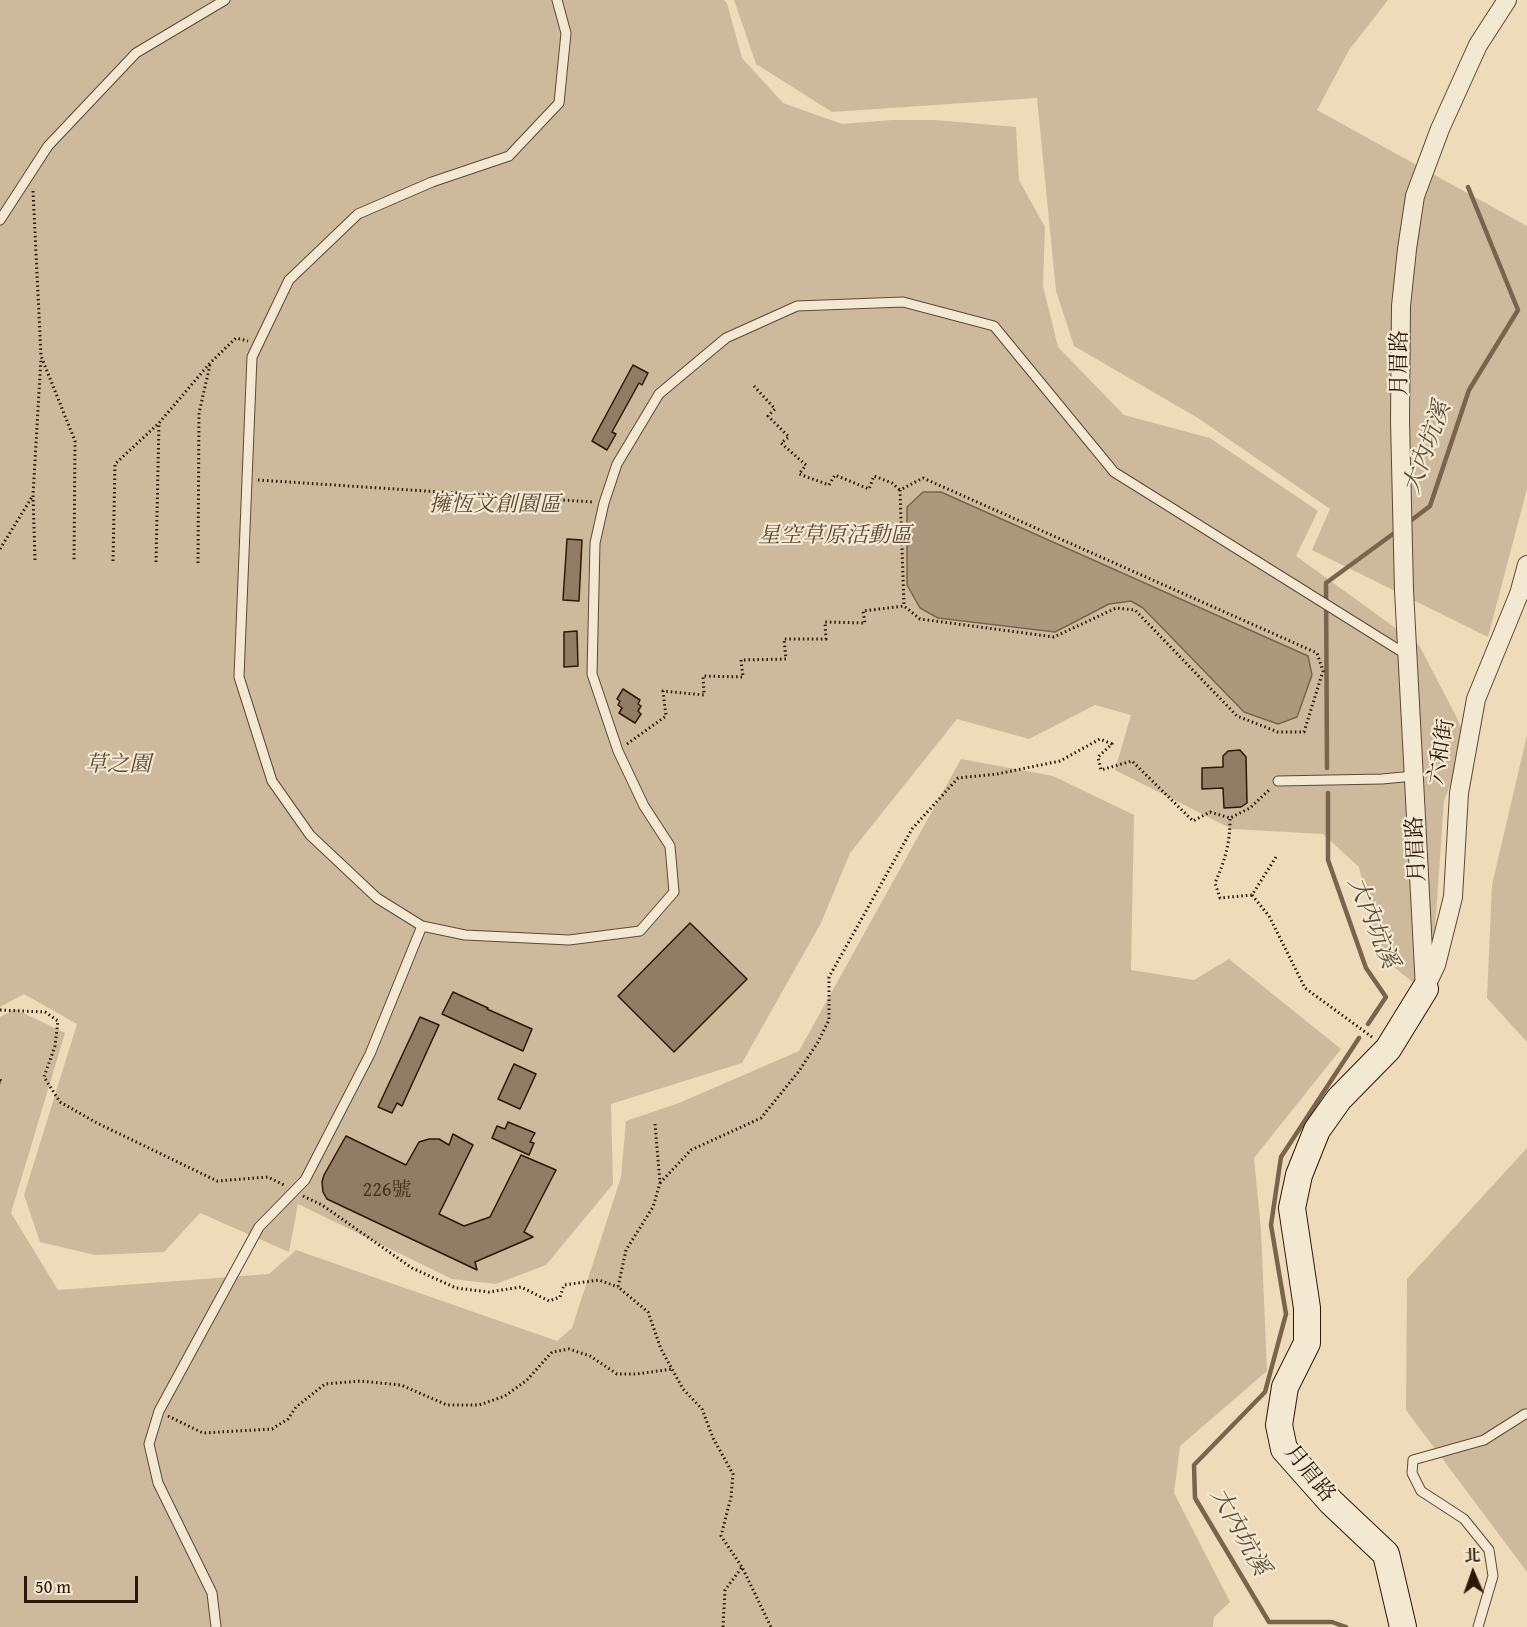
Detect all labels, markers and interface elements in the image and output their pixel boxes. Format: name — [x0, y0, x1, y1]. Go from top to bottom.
street label: 月眉路 — [1387, 330, 1413, 396]
water label: 大內坑溪 — [1398, 398, 1458, 498]
park label: 擁恆文創園區 — [429, 492, 561, 518]
park label: 星空草原活動區 — [758, 523, 912, 549]
street label: 六和街 — [1423, 717, 1461, 787]
park label: 草之園 — [85, 752, 151, 778]
street label: 月眉路 — [1402, 815, 1432, 883]
water label: 大內坑溪 — [1341, 873, 1403, 973]
house number: 226號 — [363, 1179, 411, 1203]
street label: 月眉路 — [1278, 1440, 1340, 1508]
water label: 大內坑溪 — [1203, 1483, 1275, 1581]
north arrow — [1443, 1543, 1503, 1603]
text: 北 — [1464, 1543, 1481, 1567]
scale bar — [27, 1564, 141, 1602]
text: 50 m — [35, 1573, 71, 1600]

